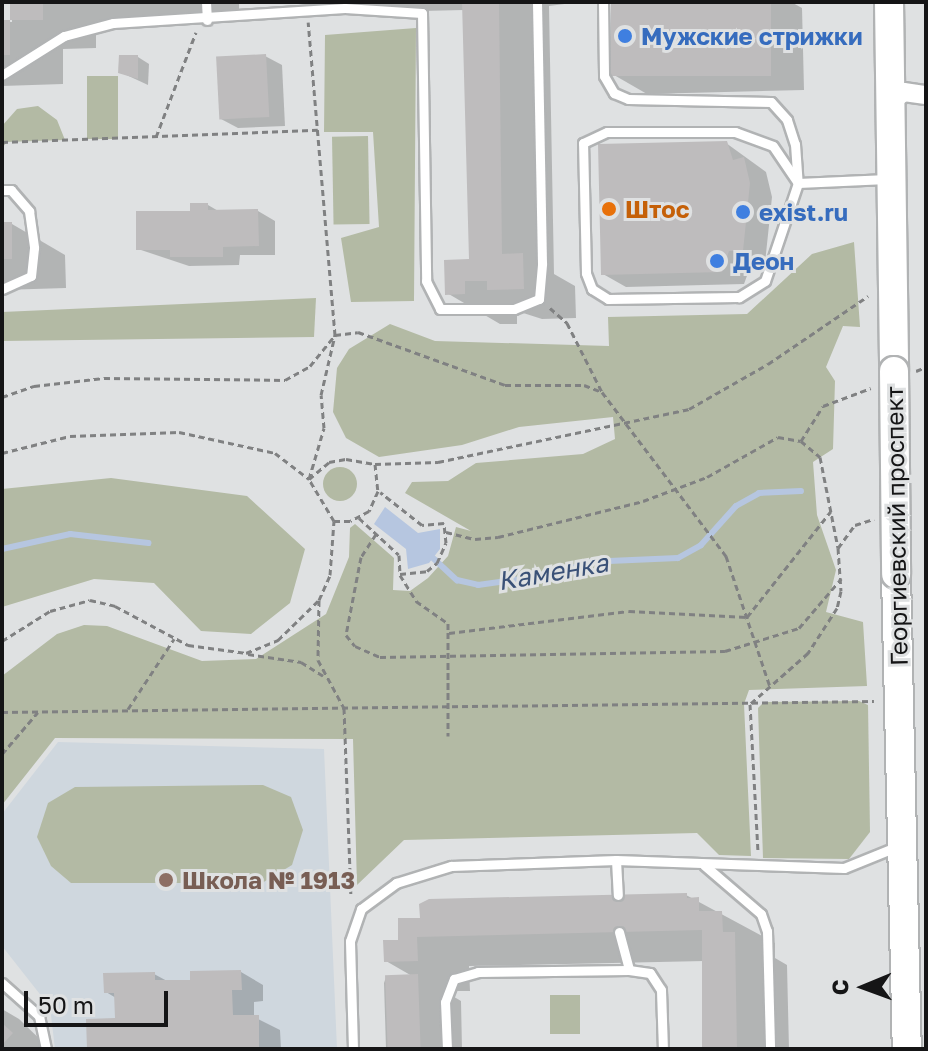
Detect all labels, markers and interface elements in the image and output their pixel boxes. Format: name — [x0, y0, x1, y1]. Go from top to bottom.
place label: Мужские стрижки — [641, 22, 863, 50]
marker: Мужские стрижки — [616, 27, 634, 45]
place label: Штос — [625, 195, 689, 223]
place label: exist.ru — [759, 198, 848, 226]
marker: Штос — [600, 200, 618, 218]
marker: exist.ru — [734, 203, 752, 221]
place label: Деон — [733, 247, 794, 275]
marker: Деон — [708, 252, 726, 270]
street label: Георгиевский проспект — [879, 386, 913, 666]
water label: Каменка — [495, 547, 611, 597]
place label: Школа № 1913 — [182, 866, 355, 894]
marker: Школа № 1913 — [157, 871, 175, 889]
north arrow — [824, 947, 904, 1027]
scale bar — [28, 975, 172, 1025]
text: С — [826, 979, 853, 995]
text: 50 m — [38, 990, 94, 1019]

